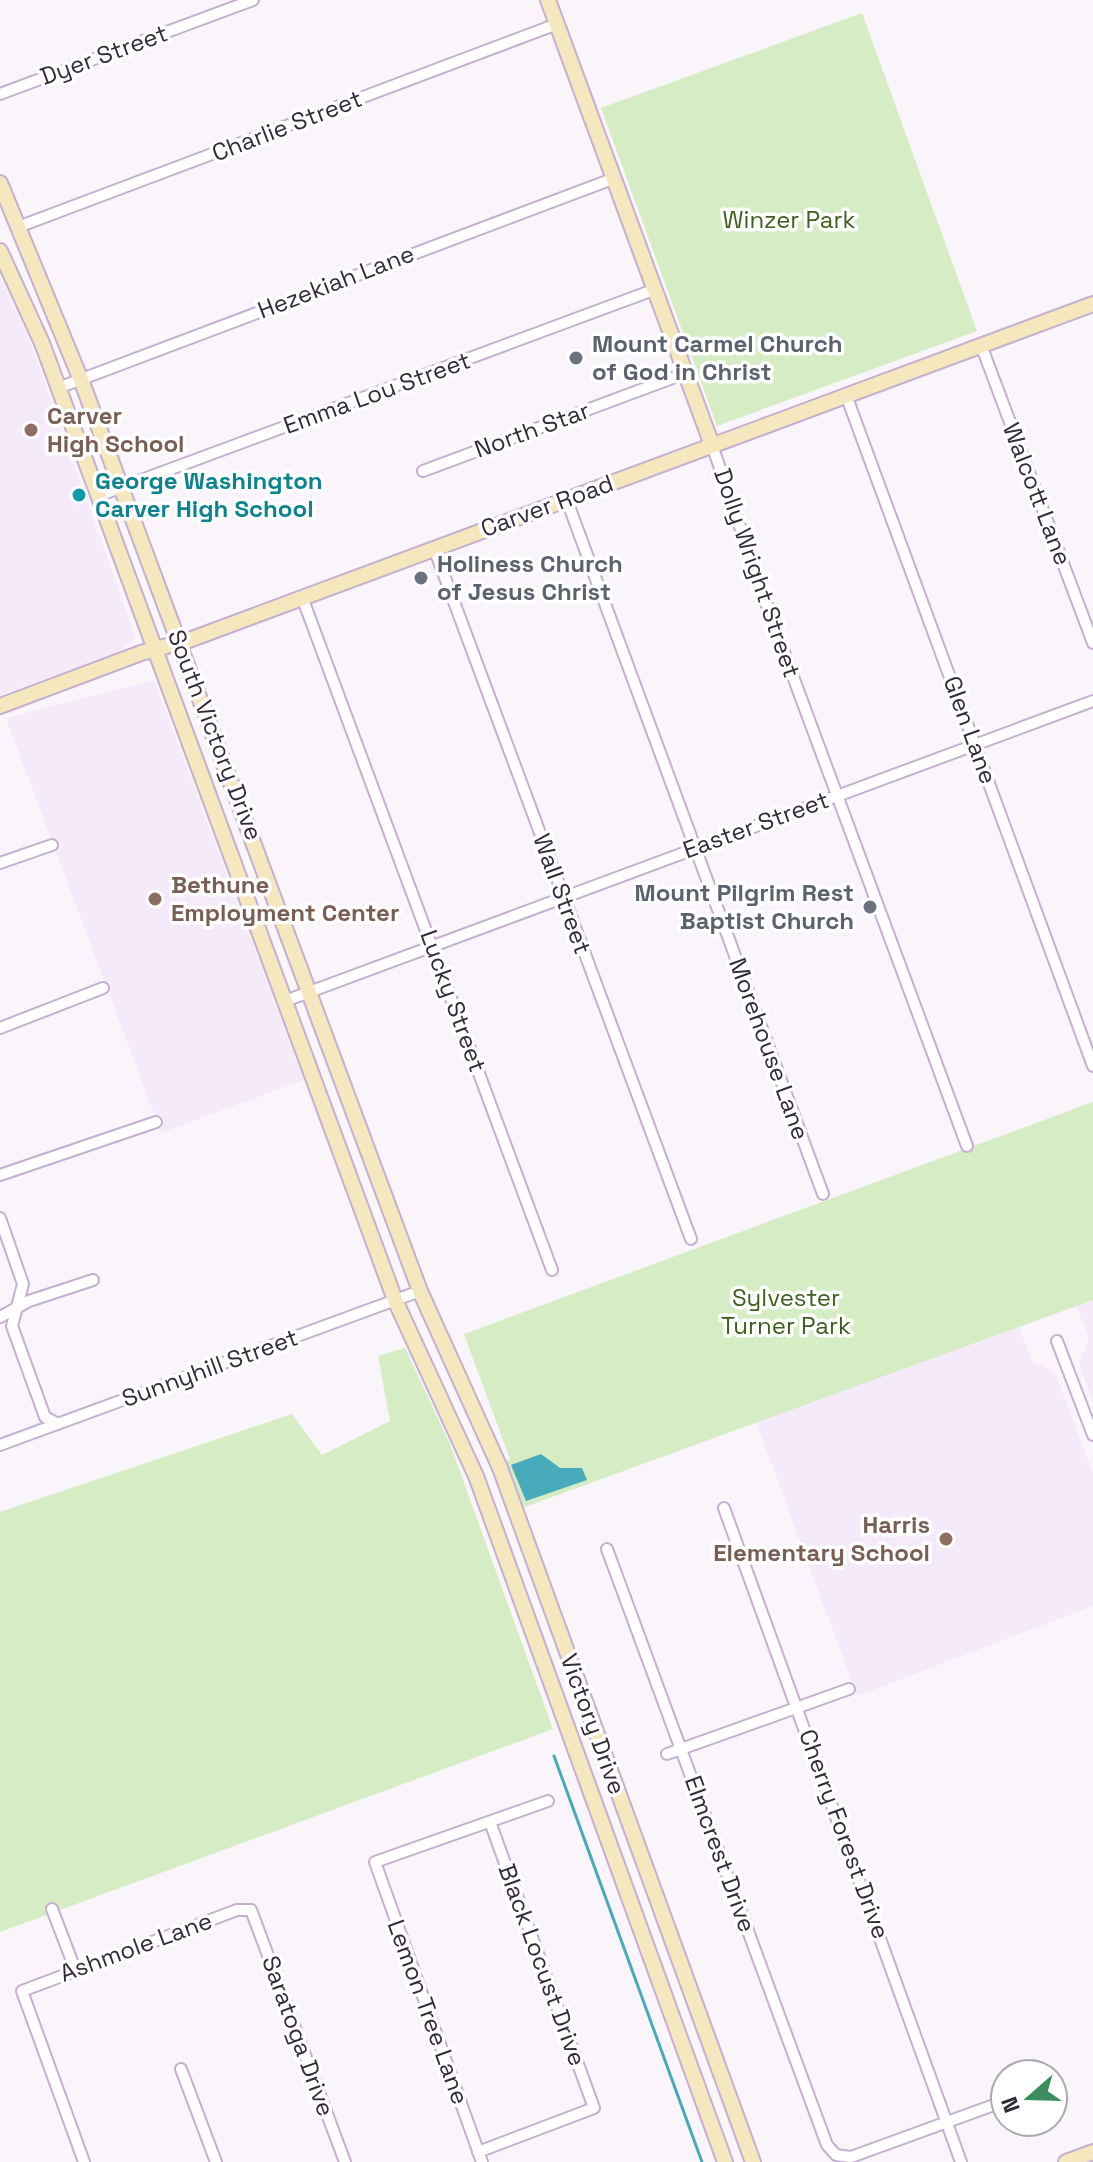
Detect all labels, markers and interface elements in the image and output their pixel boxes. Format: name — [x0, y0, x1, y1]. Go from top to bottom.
street label: Dyer Street — [36, 17, 172, 92]
street label: Charlie Street — [207, 83, 366, 168]
park label: Winzer Park — [723, 204, 856, 235]
street label: Hezekiah Lane — [253, 237, 418, 326]
place label: Mount Carmel Church of God in Christ — [592, 328, 843, 387]
street label: Emma Lou Street — [279, 344, 475, 441]
marker: Mount Carmel Church of God in Christ — [567, 349, 585, 367]
street label: North Star — [470, 394, 594, 465]
place label: Carver High School — [47, 400, 184, 459]
street label: Walcott Lane — [996, 418, 1079, 570]
marker: Carver High School — [22, 421, 40, 439]
street label: Dolly Wright Street — [707, 464, 808, 682]
place label: George Washington Carver High School — [95, 465, 323, 524]
street label: Carver Road — [476, 467, 617, 544]
marker: George Washington Carver High School — [70, 486, 88, 504]
place label: Holiness Church of Jesus Christ — [437, 548, 623, 607]
marker: Holiness Church of Jesus Christ — [412, 569, 430, 587]
street label: South Victory Drive — [161, 625, 270, 845]
street label: Glen Lane — [937, 672, 1004, 788]
street label: Easter Street — [679, 784, 833, 865]
street label: Wall Street — [526, 829, 599, 958]
place label: Bethune Employment Center — [171, 869, 399, 928]
place label: Mount Pilgrim Rest Baptist Church — [635, 877, 854, 936]
marker: Bethune Employment Center — [146, 890, 164, 908]
marker: Mount Pilgrim Rest Baptist Church — [861, 898, 879, 916]
street label: Lucky Street — [413, 925, 494, 1076]
street label: Morehouse Lane — [722, 954, 817, 1144]
park label: Sylvester Turner Park — [721, 1282, 851, 1341]
street label: Sunnyhill Street — [118, 1321, 302, 1414]
place label: Harris Elementary School — [713, 1509, 930, 1568]
marker: Harris Elementary School — [937, 1530, 955, 1548]
street label: Victory Drive — [554, 1649, 633, 1798]
street label: Cherry Forest Drive — [792, 1725, 897, 1943]
street label: Elmcrest Drive — [678, 1771, 763, 1936]
street label: Black Locust Drive — [492, 1860, 593, 2070]
street label: Ashmole Lane — [55, 1905, 216, 1988]
street label: Lemon Tree Lane — [381, 1915, 476, 2108]
street label: Saratoga Drive — [255, 1951, 342, 2120]
north arrow — [989, 2058, 1069, 2138]
text: N — [995, 2093, 1026, 2117]

